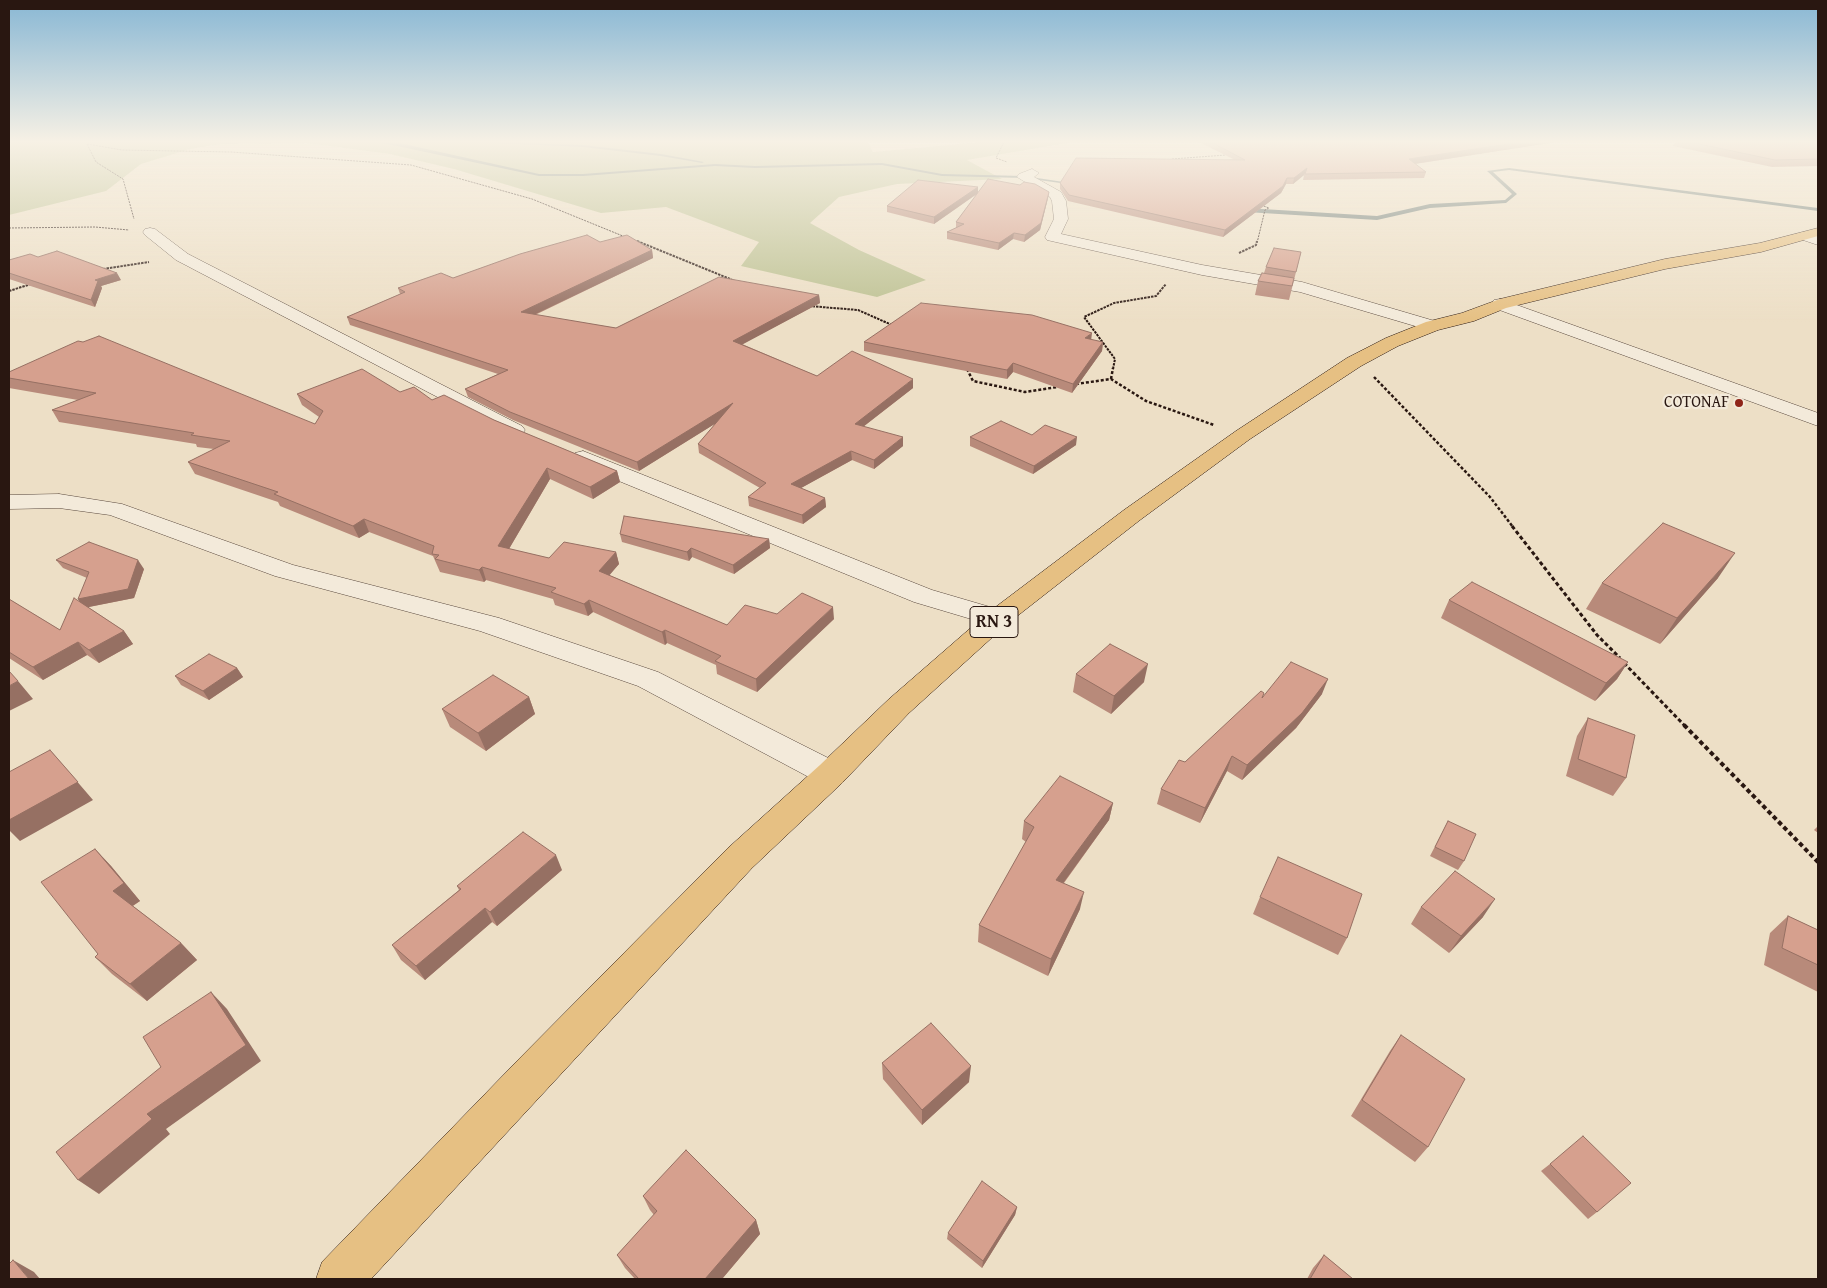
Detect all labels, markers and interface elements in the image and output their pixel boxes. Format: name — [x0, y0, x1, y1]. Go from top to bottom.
place label: COTONAF — [1664, 393, 1729, 413]
marker: COTONAF — [1733, 397, 1745, 409]
road number: RN 3 — [970, 606, 1018, 638]

